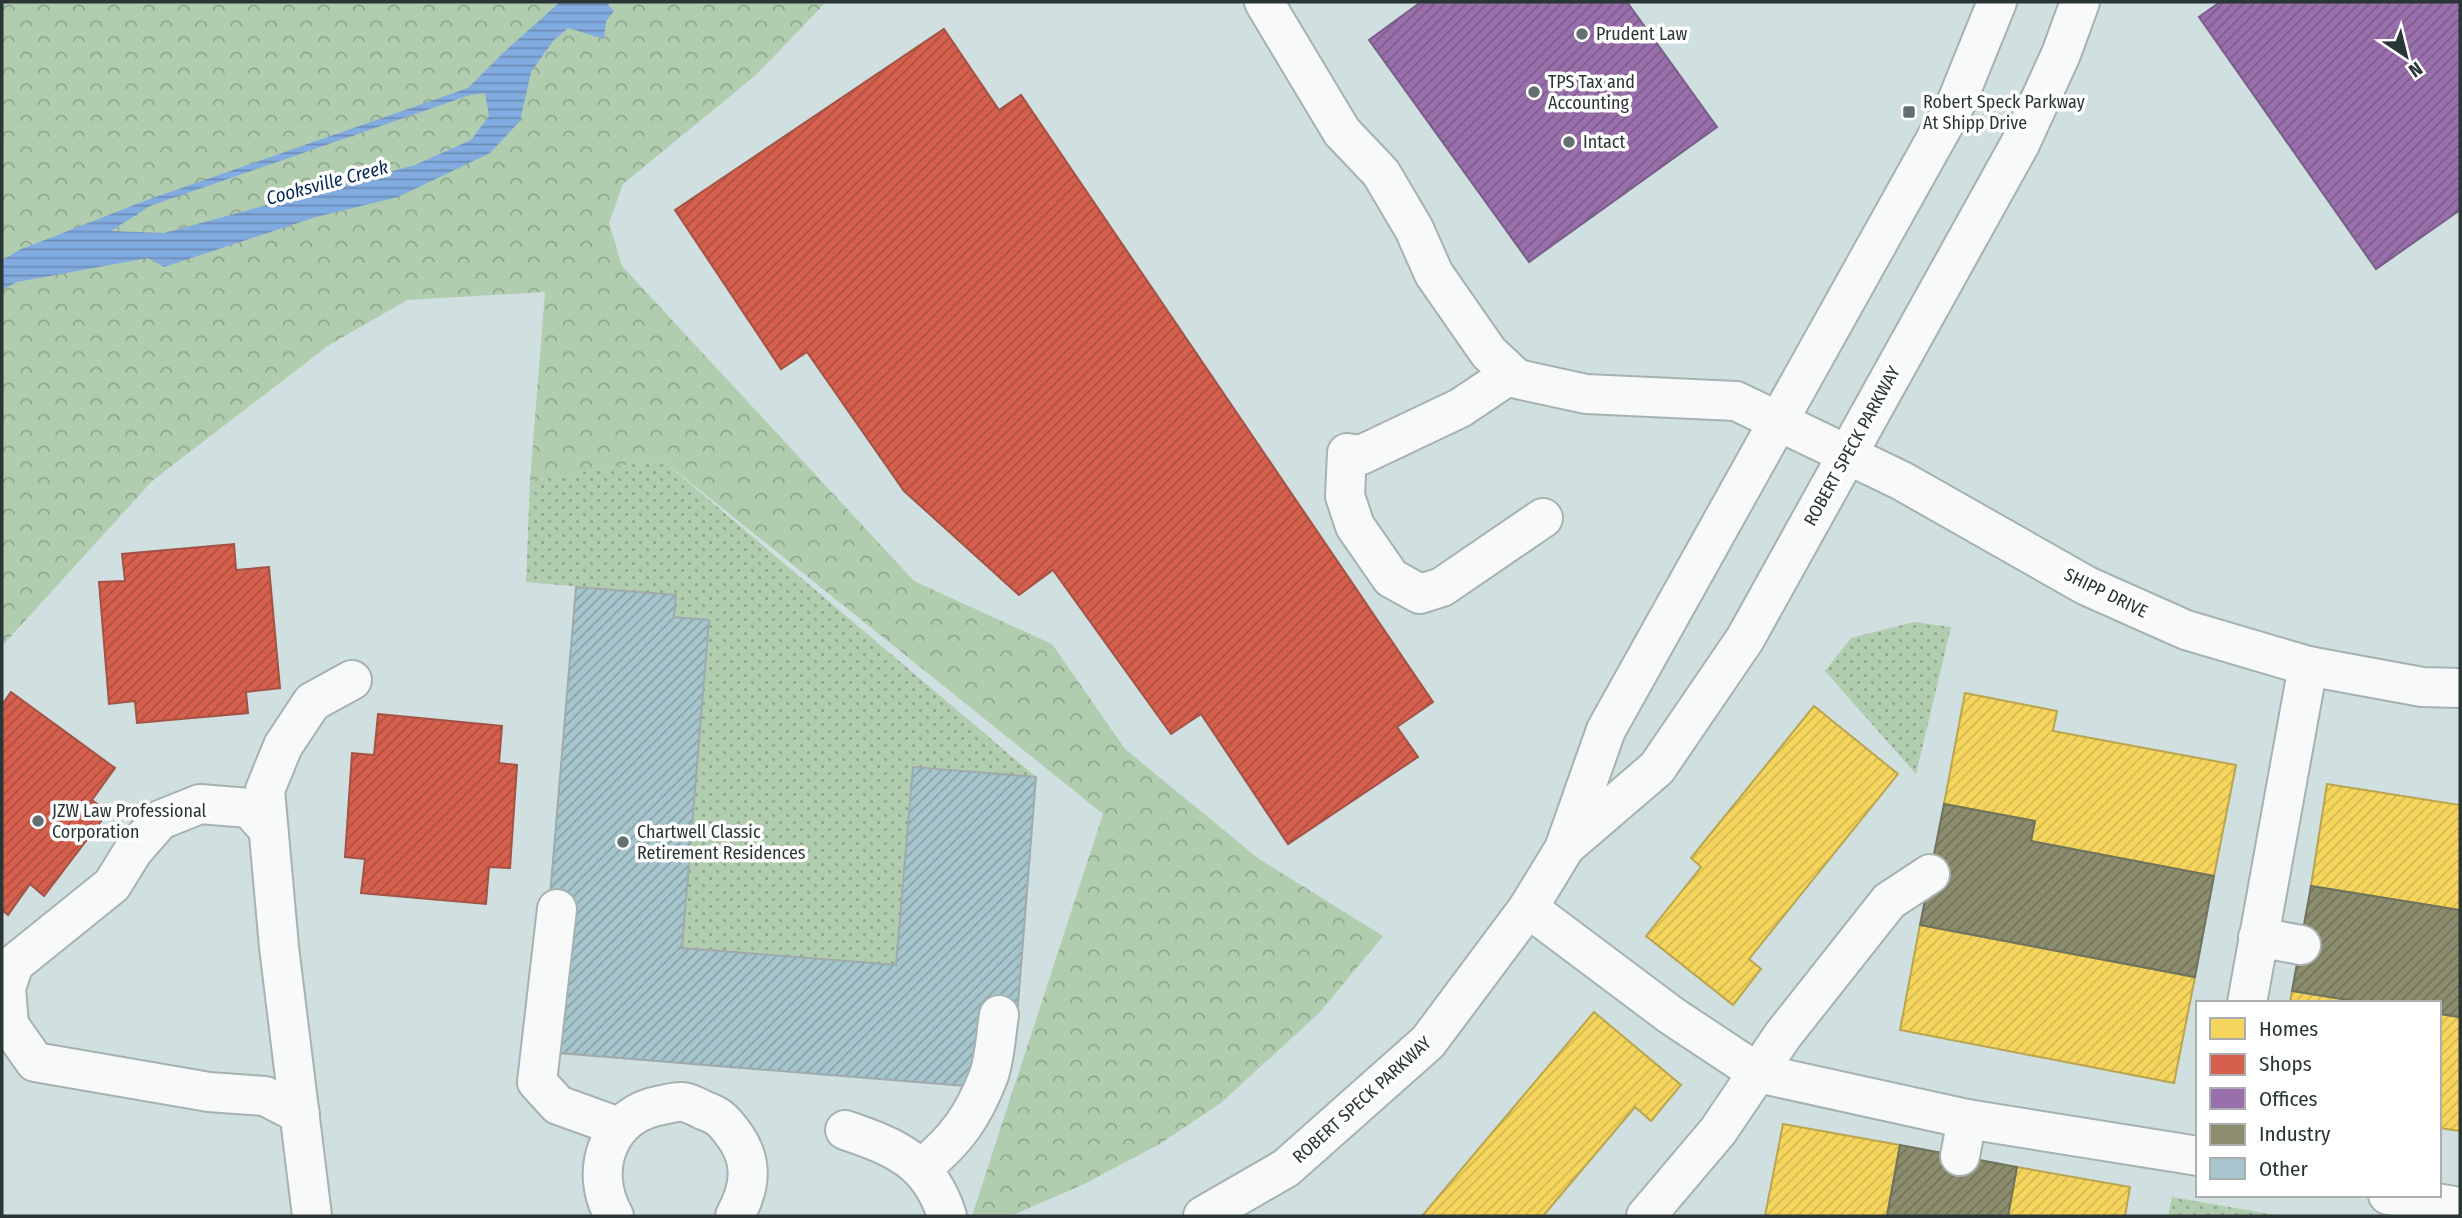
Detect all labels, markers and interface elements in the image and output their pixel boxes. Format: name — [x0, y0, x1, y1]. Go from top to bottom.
north arrow — [2371, 21, 2441, 91]
place label: Prudent Law — [1596, 23, 1687, 45]
marker: Prudent Law — [1574, 26, 1590, 42]
text: N — [2404, 57, 2427, 82]
place label: TPS Tax and Accounting — [1548, 71, 1635, 114]
marker: TPS Tax and Accounting — [1526, 84, 1542, 100]
place label: Robert Speck Parkway At Shipp Drive — [1923, 91, 2085, 134]
marker: Robert Speck Parkway At Shipp Drive — [1901, 104, 1917, 120]
place label: Intact — [1583, 131, 1625, 153]
marker: Intact — [1561, 134, 1577, 150]
water label: Cooksville Creek — [264, 155, 391, 210]
street label: ROBERT SPECK PARKWAY — [1799, 362, 1905, 530]
street label: SHIPP DRIVE — [2061, 563, 2151, 623]
place label: JZW Law Professional Corporation — [52, 800, 207, 843]
marker: JZW Law Professional Corporation — [30, 813, 46, 829]
place label: Chartwell Classic Retirement Residences — [637, 821, 806, 864]
marker: Chartwell Classic Retirement Residences — [615, 834, 631, 850]
legend — [2196, 1001, 2441, 1197]
text: Homes — [2259, 1016, 2318, 1042]
street label: ROBERT SPECK PARKWAY — [1288, 1032, 1436, 1168]
text: Shops — [2259, 1051, 2312, 1077]
text: Offices — [2259, 1086, 2318, 1112]
text: Industry — [2259, 1121, 2331, 1147]
text: Other — [2259, 1156, 2308, 1182]

